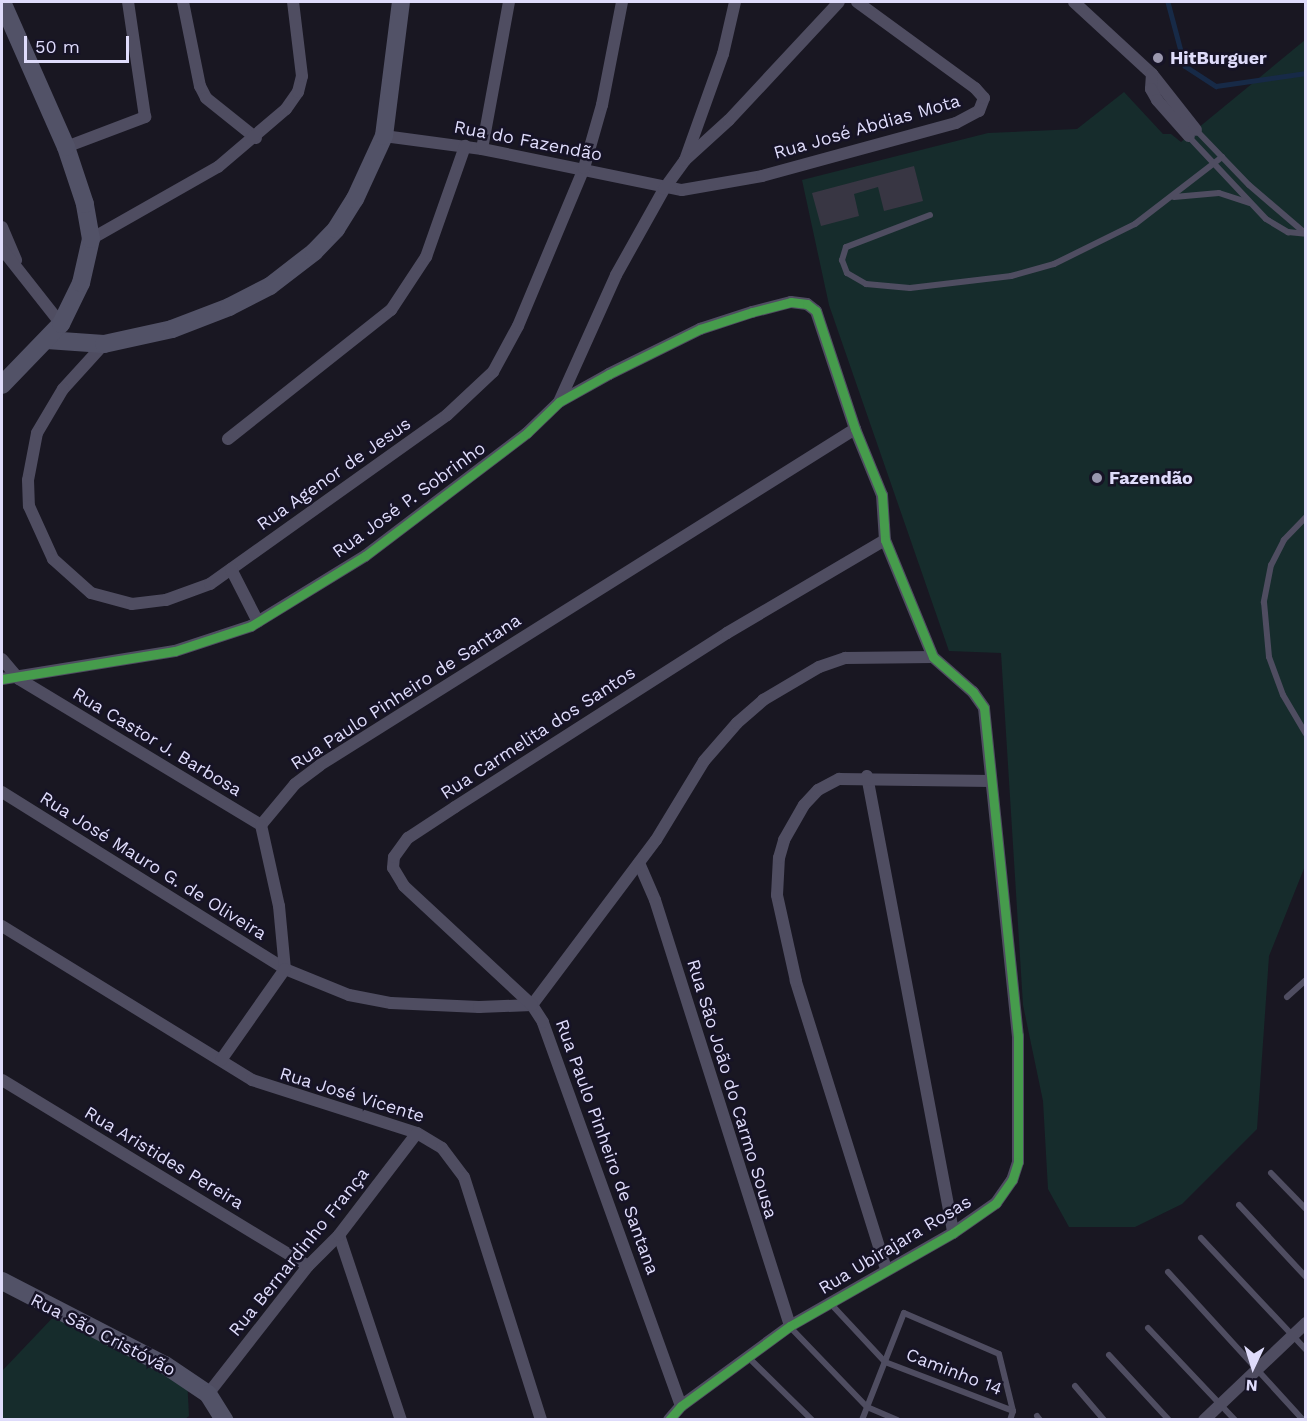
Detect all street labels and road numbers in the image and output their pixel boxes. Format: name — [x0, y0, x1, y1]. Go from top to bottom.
street label: Rua José Abdias Mota — [770, 90, 964, 164]
street label: Rua do Fazendão — [452, 116, 604, 166]
street label: Rua Agenor de Jesus — [252, 412, 416, 536]
street label: Rua José P. Sobrinho — [328, 437, 490, 563]
street label: Rua Paulo Pinheiro de Santana — [287, 609, 525, 775]
street label: Rua Carmelita dos Santos — [436, 662, 640, 804]
street label: Rua Castor J. Barbosa — [68, 683, 246, 801]
street label: Rua José Mauro G. de Oliveira — [35, 787, 271, 945]
street label: Rua São João do Carmo Sousa — [682, 956, 782, 1222]
street label: Rua Paulo Pinheiro de Santana — [551, 1016, 663, 1278]
street label: Rua José Vicente — [276, 1062, 428, 1128]
street label: Rua Aristides Pereira — [80, 1102, 248, 1214]
street label: Rua Bernardinho França — [224, 1163, 374, 1341]
street label: Rua Ubirajara Rosas — [814, 1191, 976, 1299]
street label: Rua São Cristóvão — [27, 1289, 179, 1381]
street label: Caminho 14 — [903, 1344, 1005, 1400]

